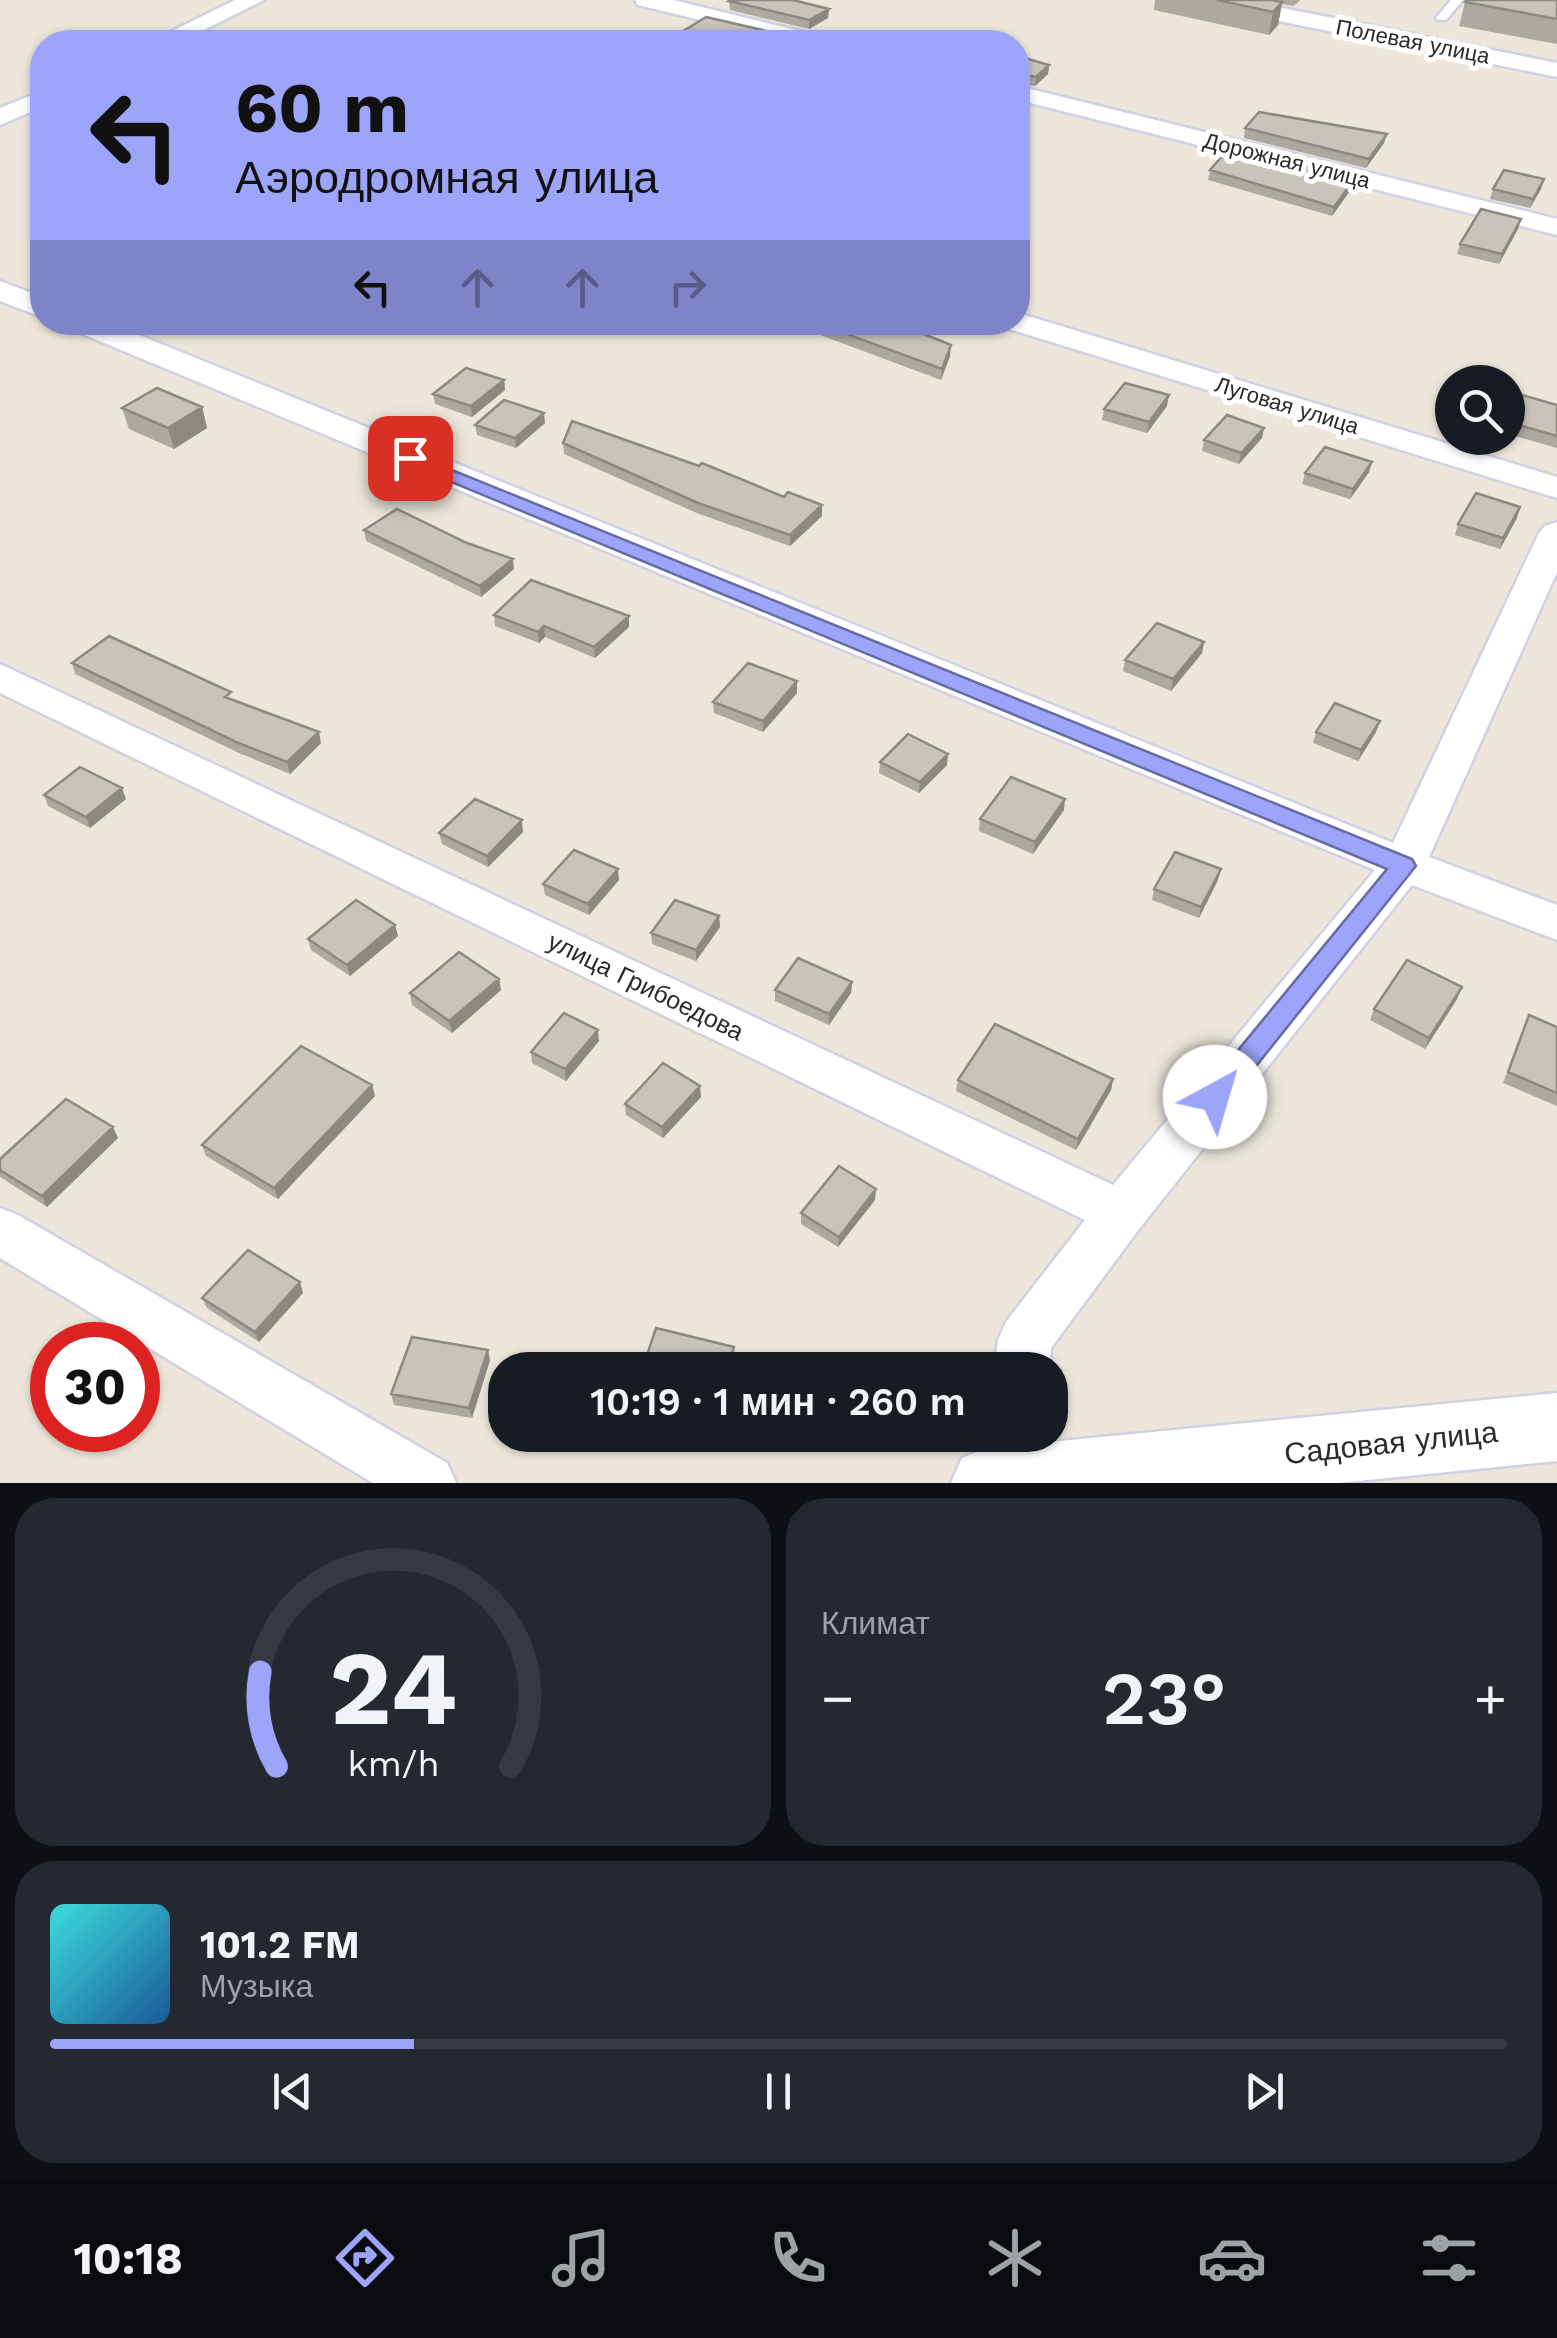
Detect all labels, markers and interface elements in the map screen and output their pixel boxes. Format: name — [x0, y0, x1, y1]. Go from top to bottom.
street label: Полевая улица — [1334, 14, 1493, 69]
text: 60 m — [235, 67, 409, 149]
icon: left — [70, 70, 200, 200]
street label: Дорожная улица — [1201, 128, 1373, 193]
text: Аэродромная улица — [235, 151, 659, 204]
icon: left — [345, 260, 400, 315]
icon: ahead — [450, 260, 505, 315]
icon: ahead — [555, 260, 610, 315]
icon: right — [660, 260, 715, 315]
map controls — [1435, 365, 1525, 455]
button: search — [1435, 365, 1525, 455]
street label: Луговая улица — [1212, 372, 1362, 439]
pin — [368, 416, 453, 501]
icon: arrive — [383, 431, 438, 486]
street label: улица Грибоедова — [543, 926, 748, 1046]
position arrow — [1163, 1045, 1267, 1149]
speed limit sign: 30 — [30, 1322, 160, 1452]
text: 10:19 · 1 мин · 260 m — [590, 1380, 966, 1424]
street label: Садовая улица — [1283, 1414, 1500, 1471]
text: Климат — [821, 1604, 930, 1642]
text: 24 — [329, 1627, 457, 1749]
text: 23° — [1102, 1654, 1226, 1742]
text: − — [821, 1666, 854, 1730]
text: + — [1474, 1666, 1507, 1730]
text: km/h — [347, 1743, 439, 1785]
text: 101.2 FM — [200, 1923, 360, 1967]
text: Музыка — [200, 1967, 313, 2005]
icon: previous — [265, 2064, 320, 2119]
icon: pause — [751, 2064, 806, 2119]
icon: next — [1237, 2064, 1292, 2119]
icon: directions — [330, 2223, 400, 2293]
icon: music — [546, 2223, 616, 2293]
icon: phone — [763, 2223, 833, 2293]
icon: climate — [980, 2223, 1050, 2293]
icon: car — [1197, 2223, 1267, 2293]
icon: filters — [1414, 2223, 1484, 2293]
text: 10:18 — [73, 2232, 183, 2285]

